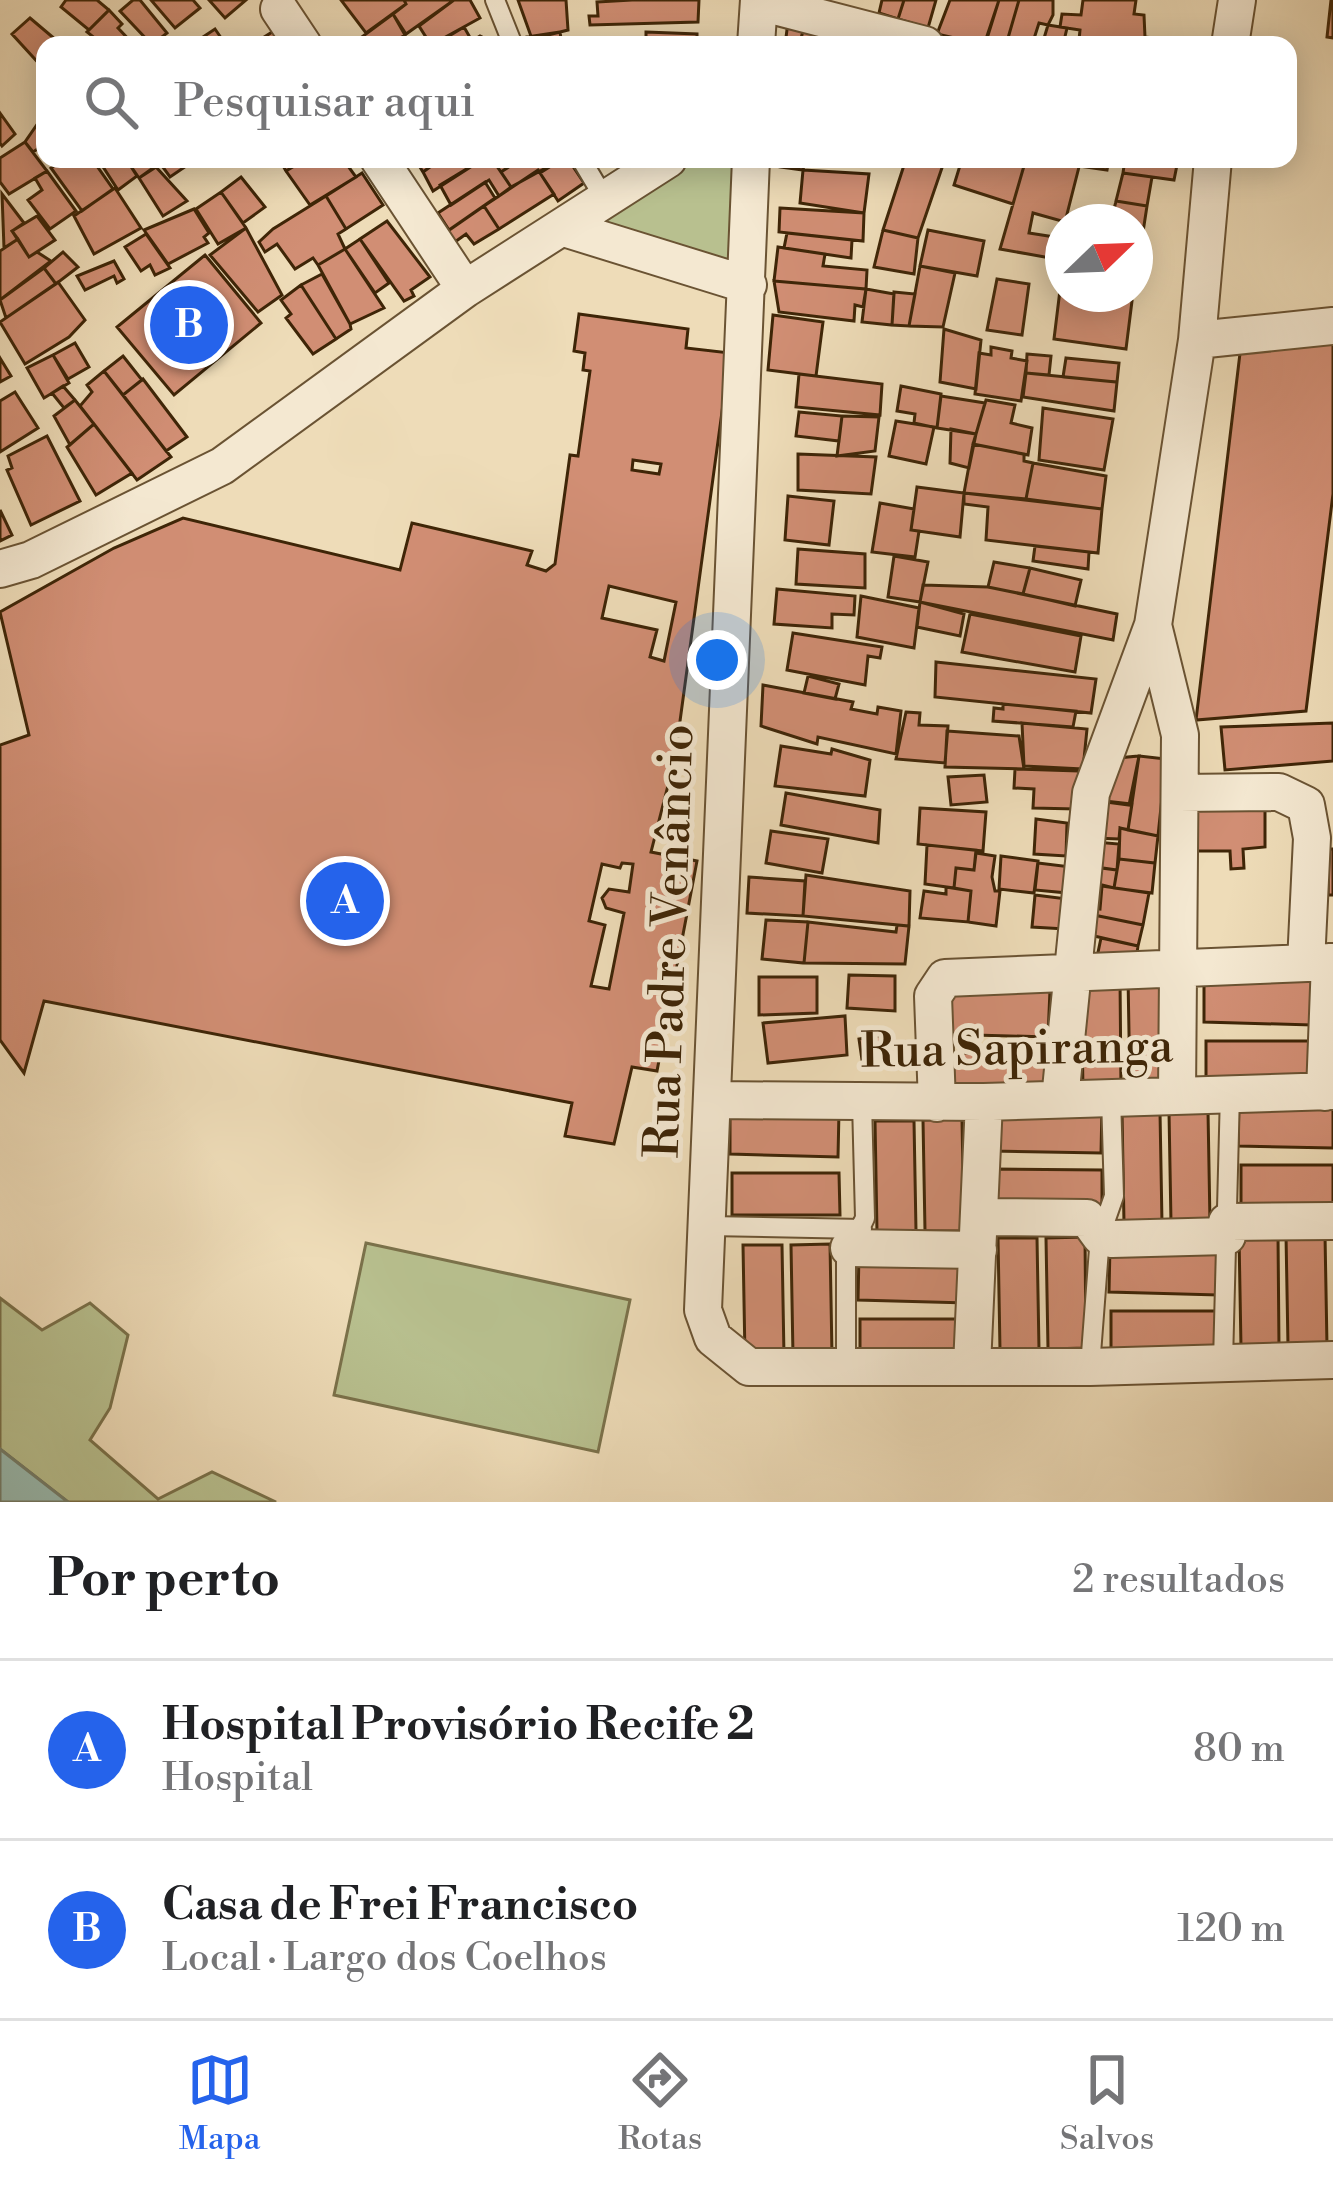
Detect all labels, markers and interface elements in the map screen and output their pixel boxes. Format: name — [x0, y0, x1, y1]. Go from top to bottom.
search box — [36, 36, 1297, 168]
icon: search — [78, 69, 144, 135]
text: Pesquisar aqui — [174, 74, 475, 131]
north arrow — [1045, 204, 1153, 312]
pin: B — [150, 280, 228, 370]
your location — [687, 630, 747, 690]
street label: Rua Padre Venâncio — [633, 723, 709, 1159]
pin: A — [306, 856, 384, 946]
street label: Rua Sapiranga — [860, 1017, 1175, 1083]
text: Por perto — [48, 1548, 280, 1612]
text: 2 resultados — [1072, 1556, 1285, 1605]
text: Hospital Provisório Recife 2 — [162, 1697, 755, 1754]
text: A — [73, 1725, 101, 1774]
text: 80 m — [1193, 1725, 1285, 1774]
text: Hospital — [162, 1754, 313, 1803]
text: Casa de Frei Francisco — [162, 1877, 638, 1934]
text: B — [72, 1905, 102, 1954]
text: 120 m — [1177, 1905, 1285, 1954]
text: Local · Largo dos Coelhos — [162, 1934, 607, 1983]
tab: Mapa — [179, 2047, 260, 2160]
tab: Rotas — [618, 2047, 702, 2160]
tab: Salvos — [1060, 2047, 1154, 2160]

